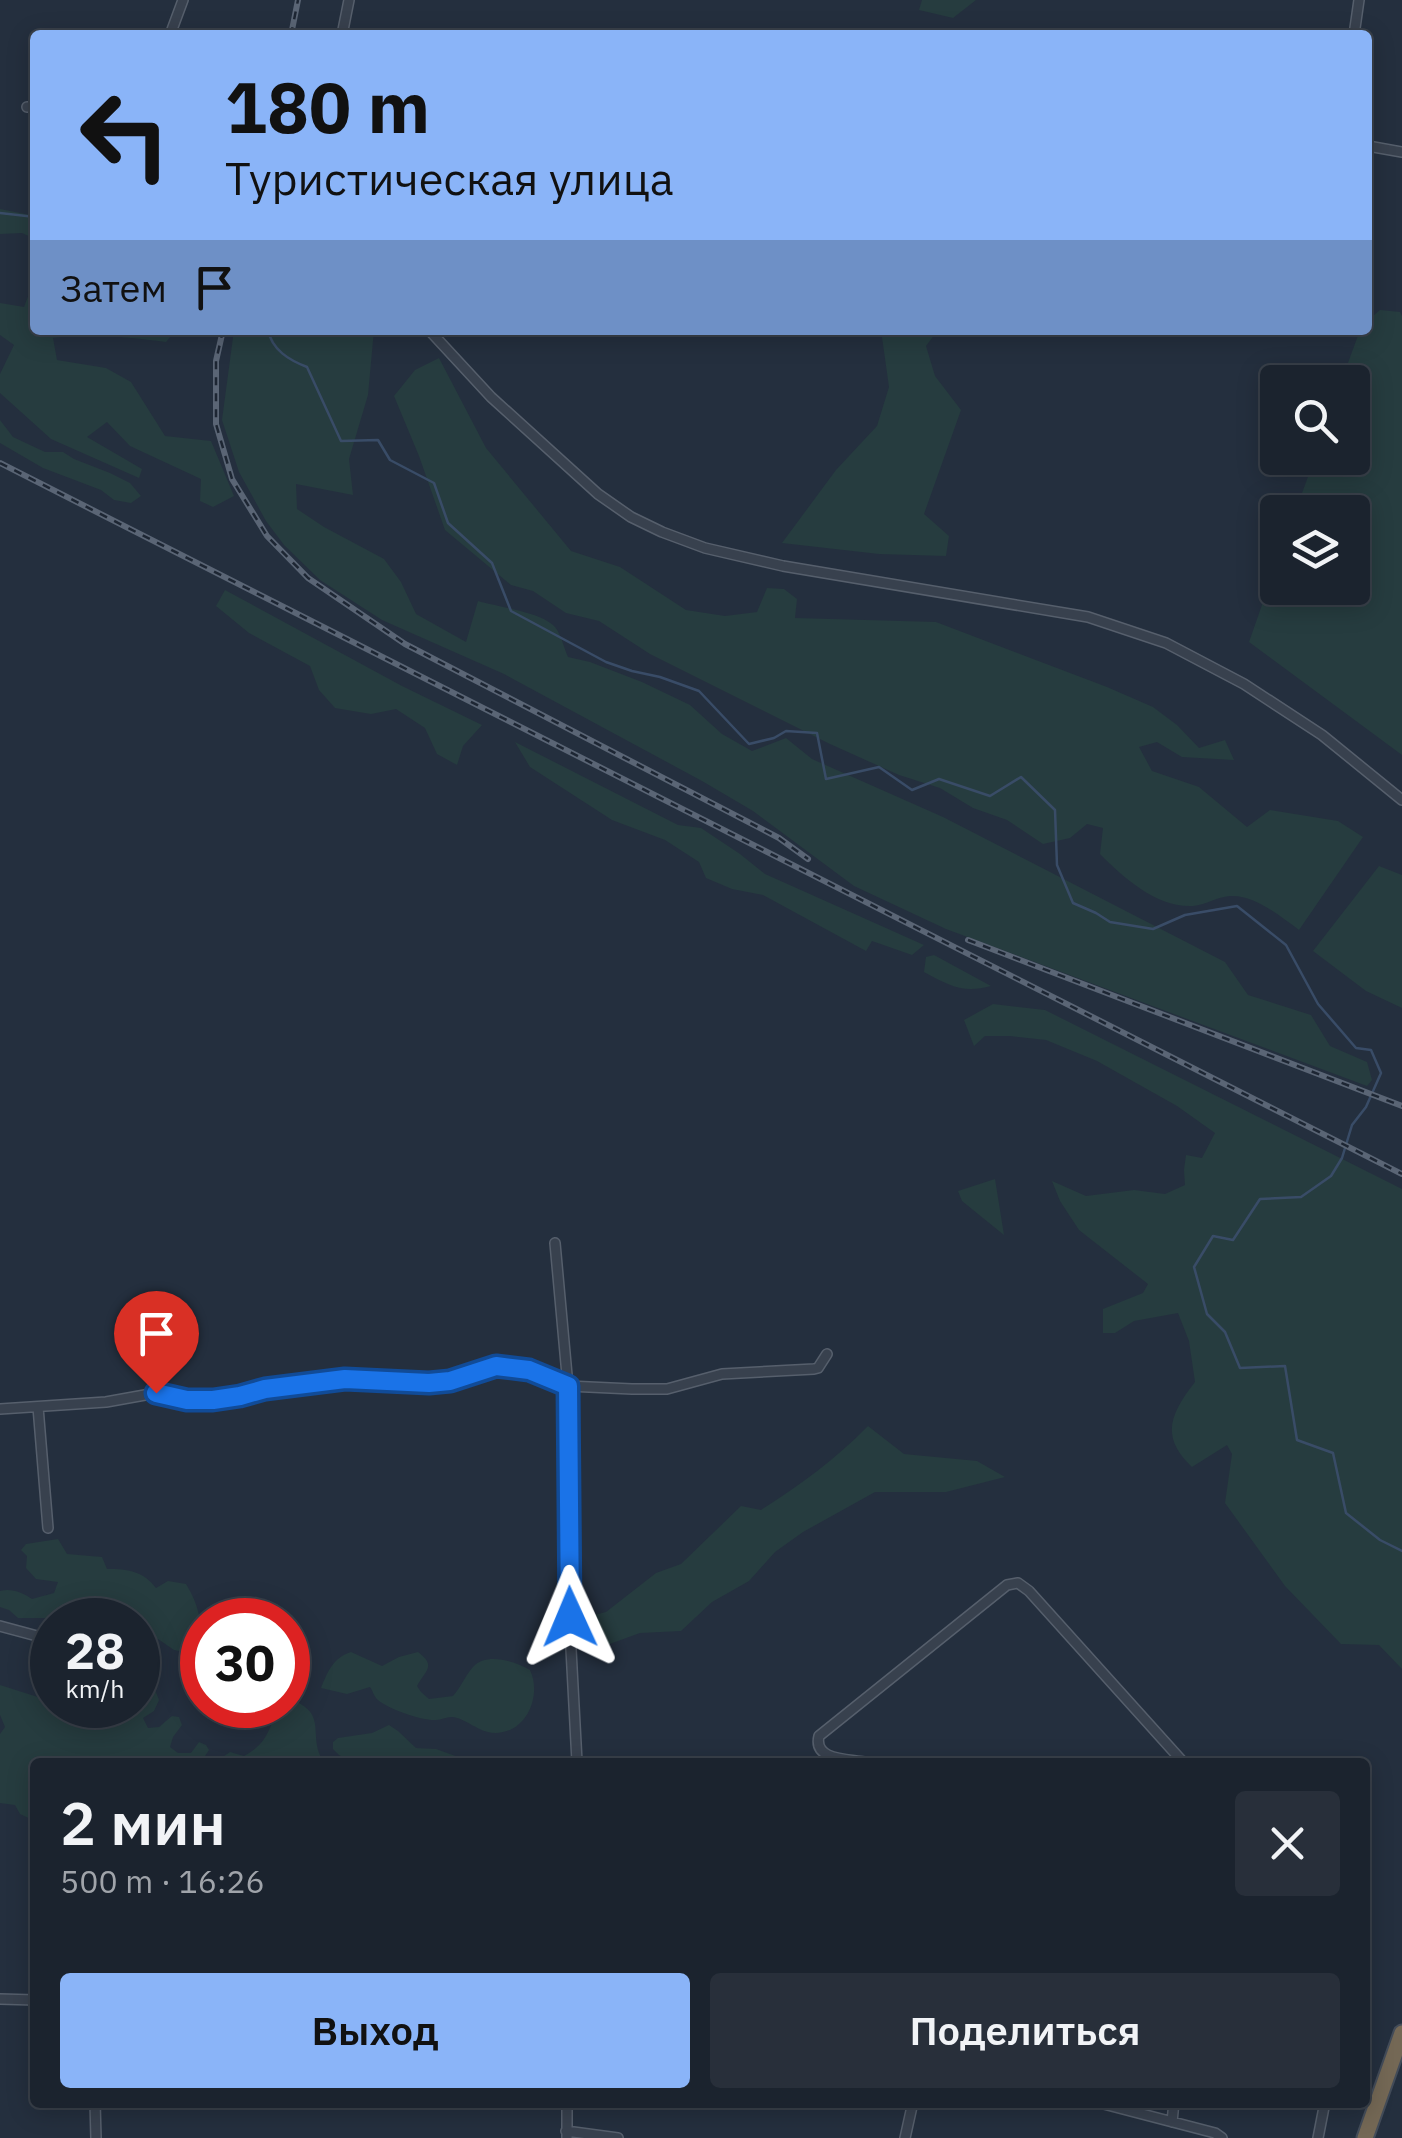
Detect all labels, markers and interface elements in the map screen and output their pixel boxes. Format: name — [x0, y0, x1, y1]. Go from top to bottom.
text: 180 m — [225, 61, 430, 152]
icon: left — [60, 70, 190, 200]
text: Туристическая улица — [225, 149, 674, 207]
icon: arrive — [187, 260, 242, 315]
text: Затем — [60, 263, 167, 312]
map controls — [1260, 365, 1370, 605]
button: search — [1260, 365, 1370, 475]
button: layers — [1260, 495, 1370, 605]
pin — [114, 1291, 199, 1394]
icon: arrive — [129, 1306, 184, 1361]
position arrow — [518, 1565, 622, 1669]
speed limit sign: 30 — [180, 1598, 310, 1728]
text: 28 — [65, 1618, 125, 1683]
text: km/h — [66, 1672, 124, 1705]
text: 2 мин — [60, 1783, 226, 1862]
button: close — [1235, 1791, 1340, 1896]
text: 500 m · 16:26 — [60, 1860, 265, 1902]
button: Выход — [60, 1973, 690, 2088]
button: Поделиться — [710, 1973, 1340, 2088]

